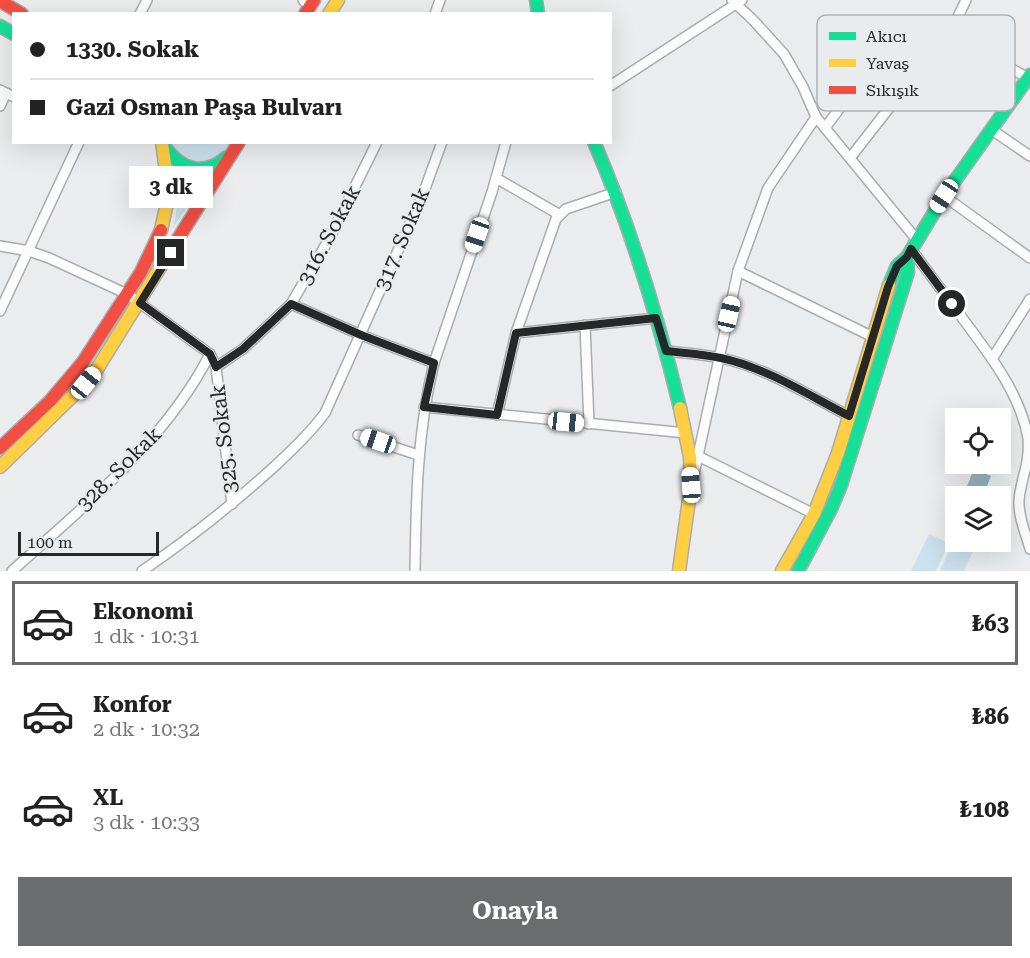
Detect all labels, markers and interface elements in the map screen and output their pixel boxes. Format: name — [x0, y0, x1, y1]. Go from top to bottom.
legend — [817, 15, 1015, 111]
text: Akıcı — [866, 27, 907, 46]
text: 1330. Sokak — [66, 37, 199, 62]
text: Yavaş — [866, 54, 910, 73]
text: Sıkışık — [866, 81, 919, 100]
text: Gazi Osman Paşa Bulvarı — [66, 95, 342, 120]
callout: 3 dk — [129, 166, 213, 208]
text: 3 dk — [149, 175, 193, 199]
car — [927, 176, 961, 216]
street label: 316. Sokak — [293, 181, 365, 289]
street label: 317. Sokak — [370, 184, 434, 294]
car — [463, 215, 491, 255]
route end — [157, 239, 184, 266]
route start — [938, 290, 965, 317]
car — [716, 294, 742, 334]
car — [68, 363, 104, 403]
street label: 325. Sokak — [205, 383, 243, 495]
map controls — [945, 408, 1011, 552]
button: locate — [945, 408, 1011, 474]
car — [547, 411, 585, 433]
street label: 328. Sokak — [72, 422, 166, 516]
car — [358, 427, 398, 455]
car — [681, 466, 701, 504]
button: layers — [945, 486, 1011, 552]
scale bar — [18, 529, 159, 556]
text: 100 m — [27, 533, 73, 552]
icon: car — [21, 596, 75, 650]
text: Ekonomi — [93, 599, 193, 624]
text: ₺63 — [972, 611, 1009, 636]
text: 1 dk · 10:31 — [93, 624, 200, 648]
icon: car — [21, 689, 75, 743]
text: Konfor — [93, 692, 172, 717]
text: ₺86 — [972, 704, 1009, 729]
text: 2 dk · 10:32 — [93, 717, 200, 741]
icon: car — [21, 782, 75, 836]
text: XL — [93, 785, 123, 810]
text: ₺108 — [960, 797, 1009, 822]
text: 3 dk · 10:33 — [93, 810, 200, 834]
button: Onayla — [18, 877, 1012, 946]

